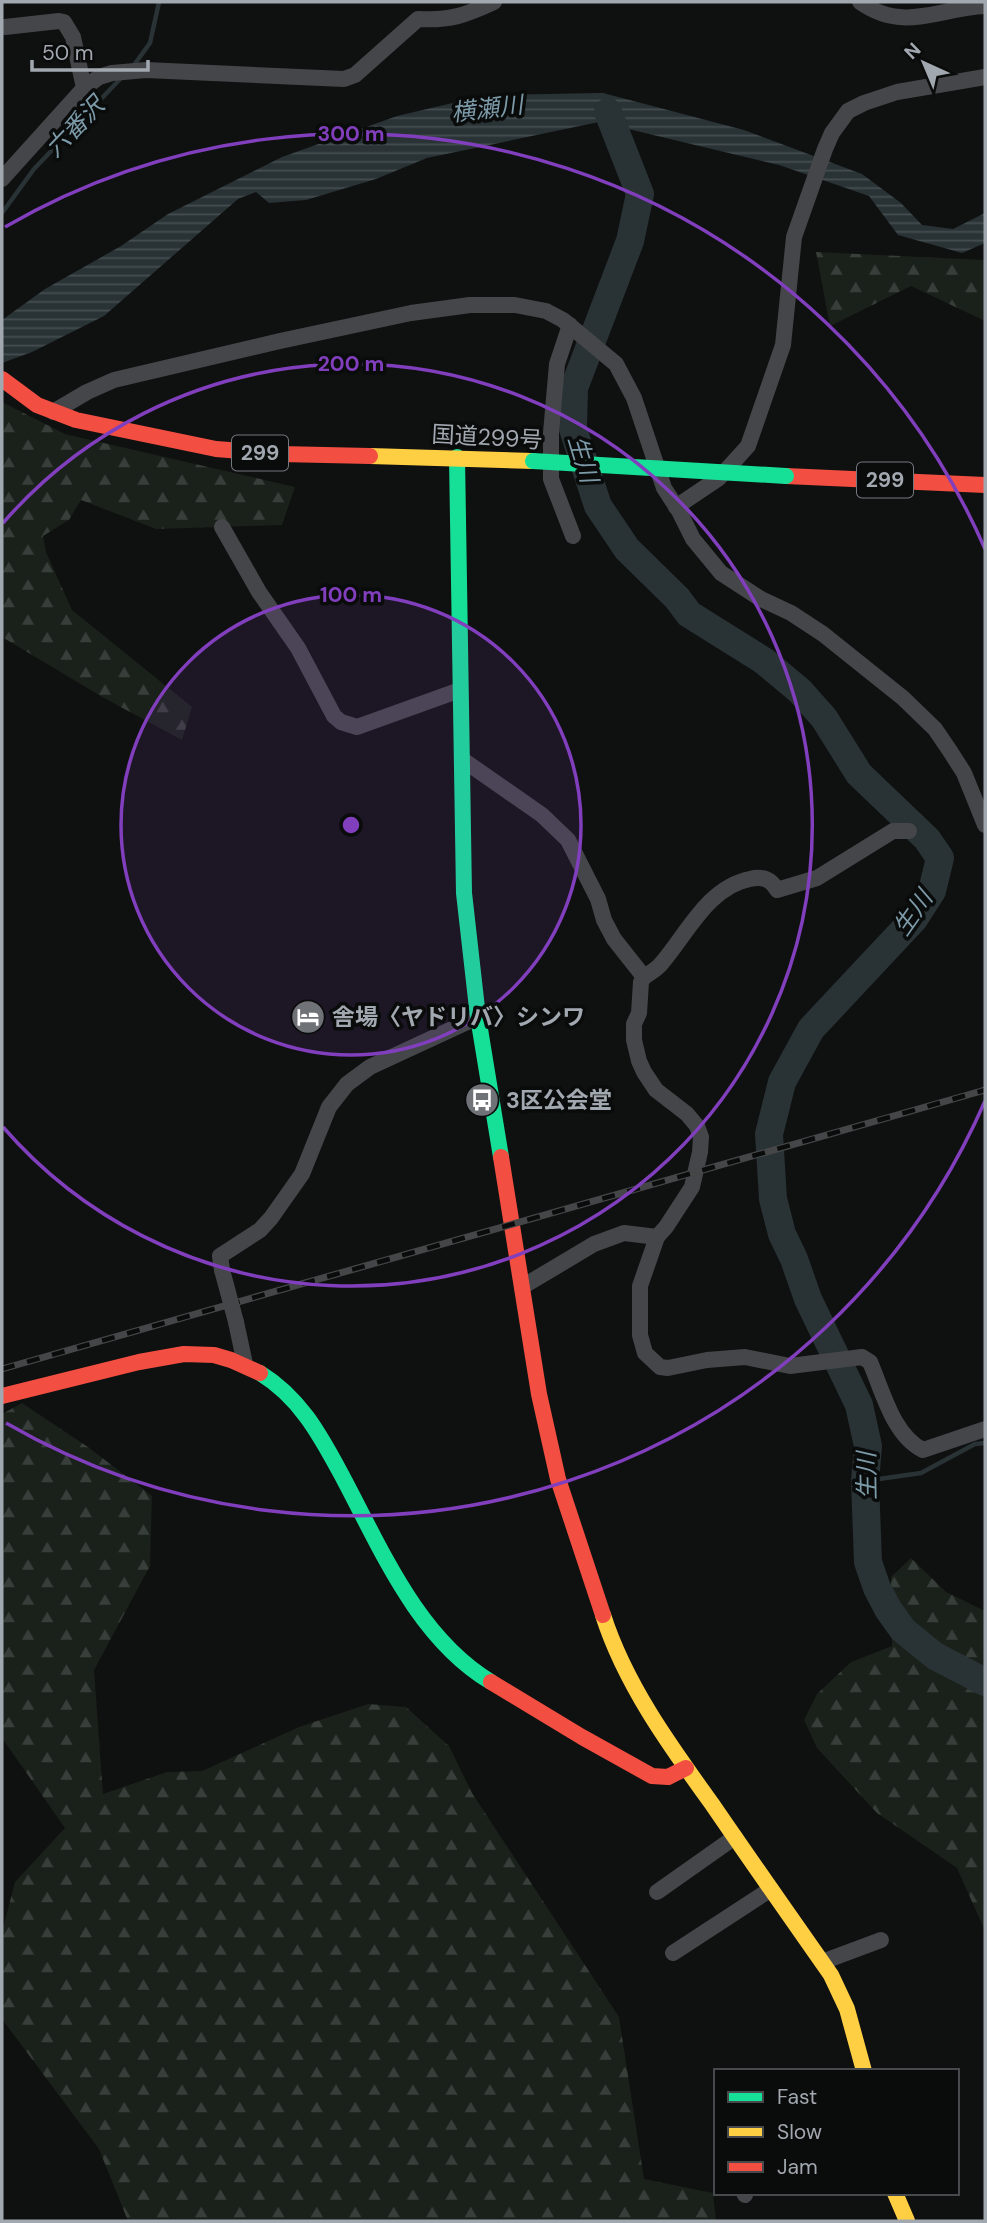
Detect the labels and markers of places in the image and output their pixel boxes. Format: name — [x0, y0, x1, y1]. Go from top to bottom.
centre of rings — [339, 813, 363, 837]
hotel icon: 舎場〈ヤドリバ〉シンワ — [289, 998, 327, 1036]
place label: 舎場〈ヤドリバ〉シンワ — [332, 1002, 585, 1032]
bus stop icon: 3区公会堂 — [463, 1081, 501, 1119]
place label: 3区公会堂 — [506, 1085, 612, 1115]

